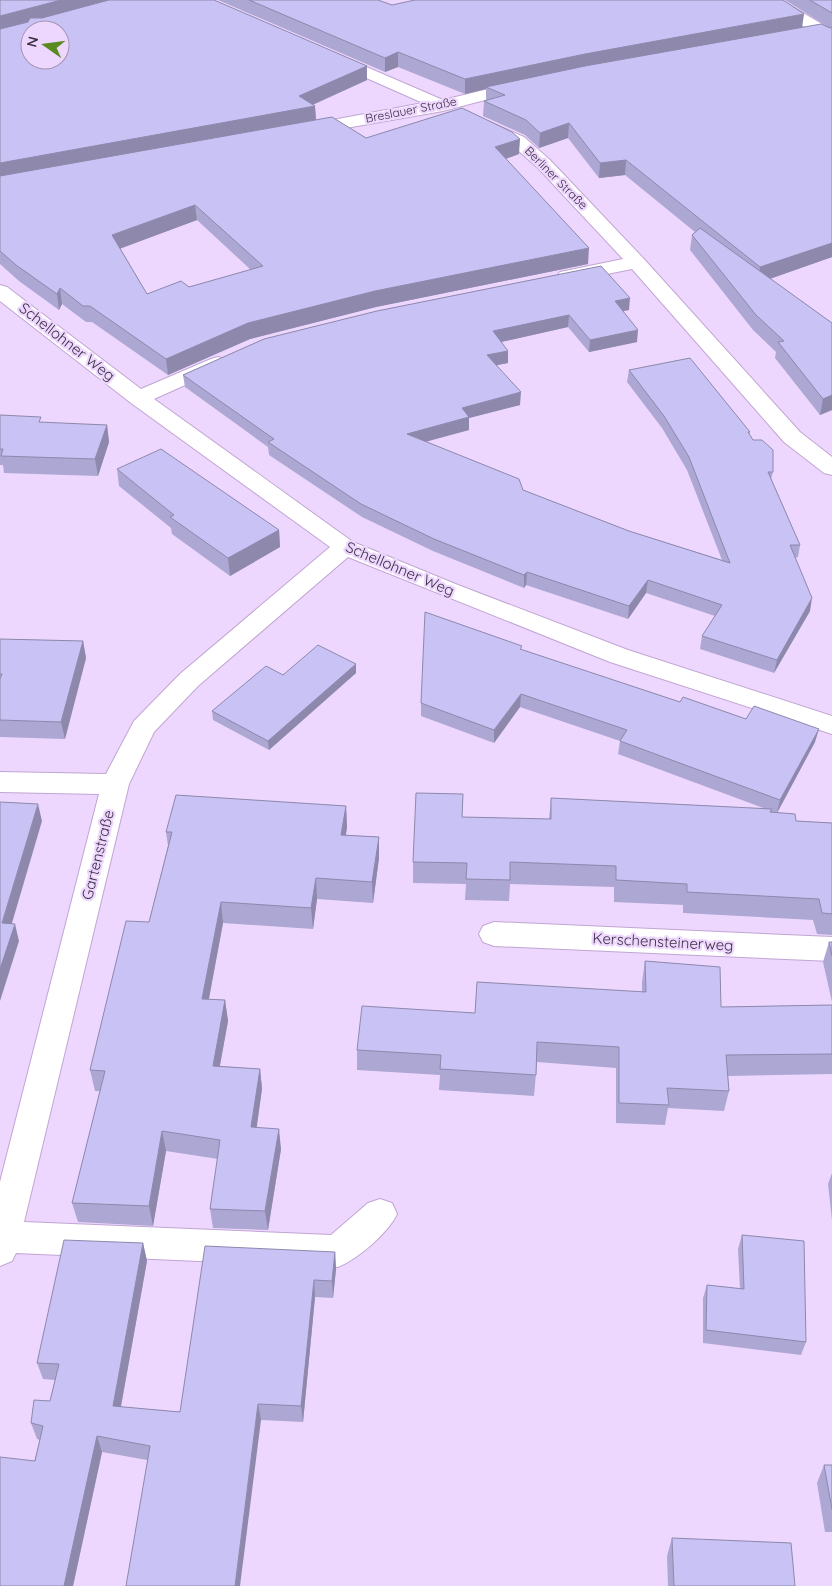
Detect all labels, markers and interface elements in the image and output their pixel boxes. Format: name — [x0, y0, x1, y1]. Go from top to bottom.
north arrow — [20, 20, 70, 70]
text: N — [22, 35, 42, 49]
street label: Breslauer Straße — [364, 93, 458, 126]
street label: Berliner Straße — [522, 143, 591, 212]
street label: Schellohner Weg — [16, 298, 119, 385]
street label: Schellohner Weg — [343, 537, 458, 600]
street label: Gartenstraße — [77, 808, 118, 902]
street label: Kerschensteinerweg — [592, 928, 734, 955]

